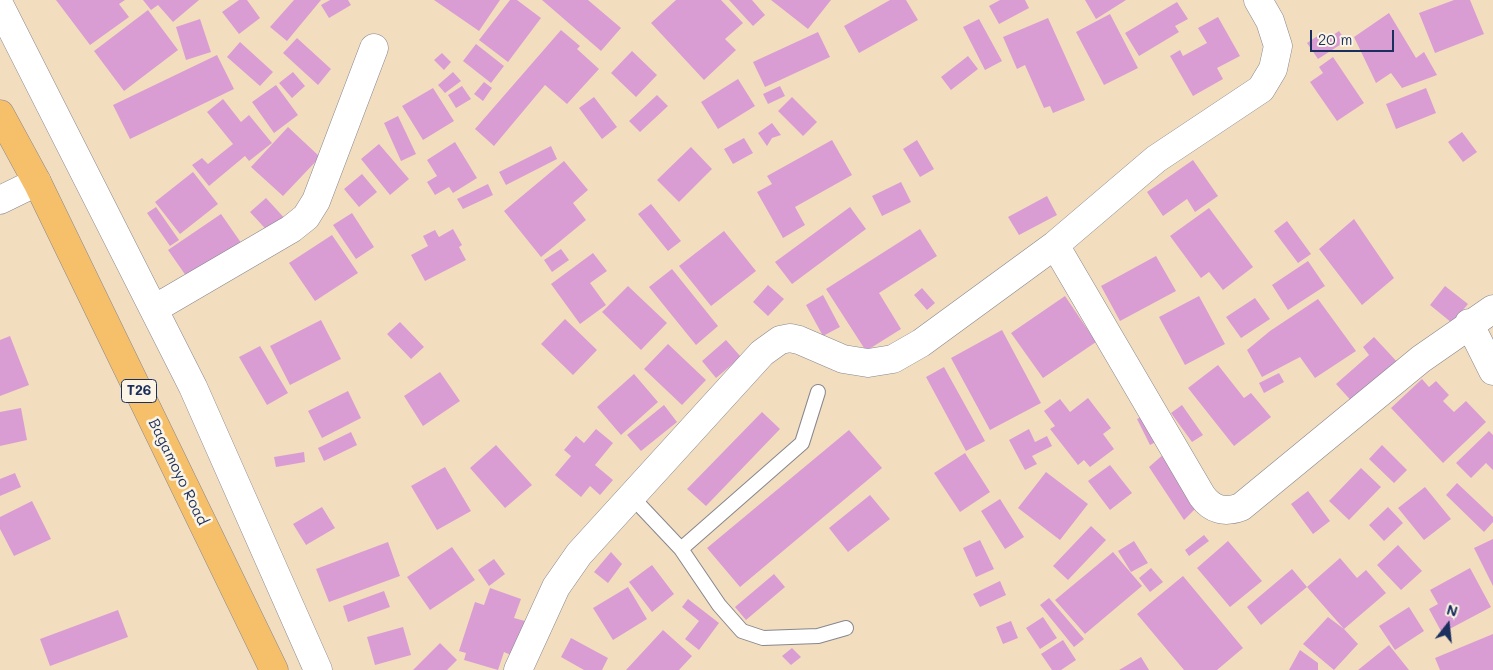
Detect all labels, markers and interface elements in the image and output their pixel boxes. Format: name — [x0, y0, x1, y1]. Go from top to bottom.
scale bar — [1313, 20, 1397, 52]
text: 20 m — [1318, 29, 1352, 49]
road number: T26 — [122, 380, 156, 402]
street label: Bagamoyo Road — [144, 416, 212, 528]
text: N — [1445, 599, 1460, 621]
north arrow — [1423, 600, 1473, 650]

